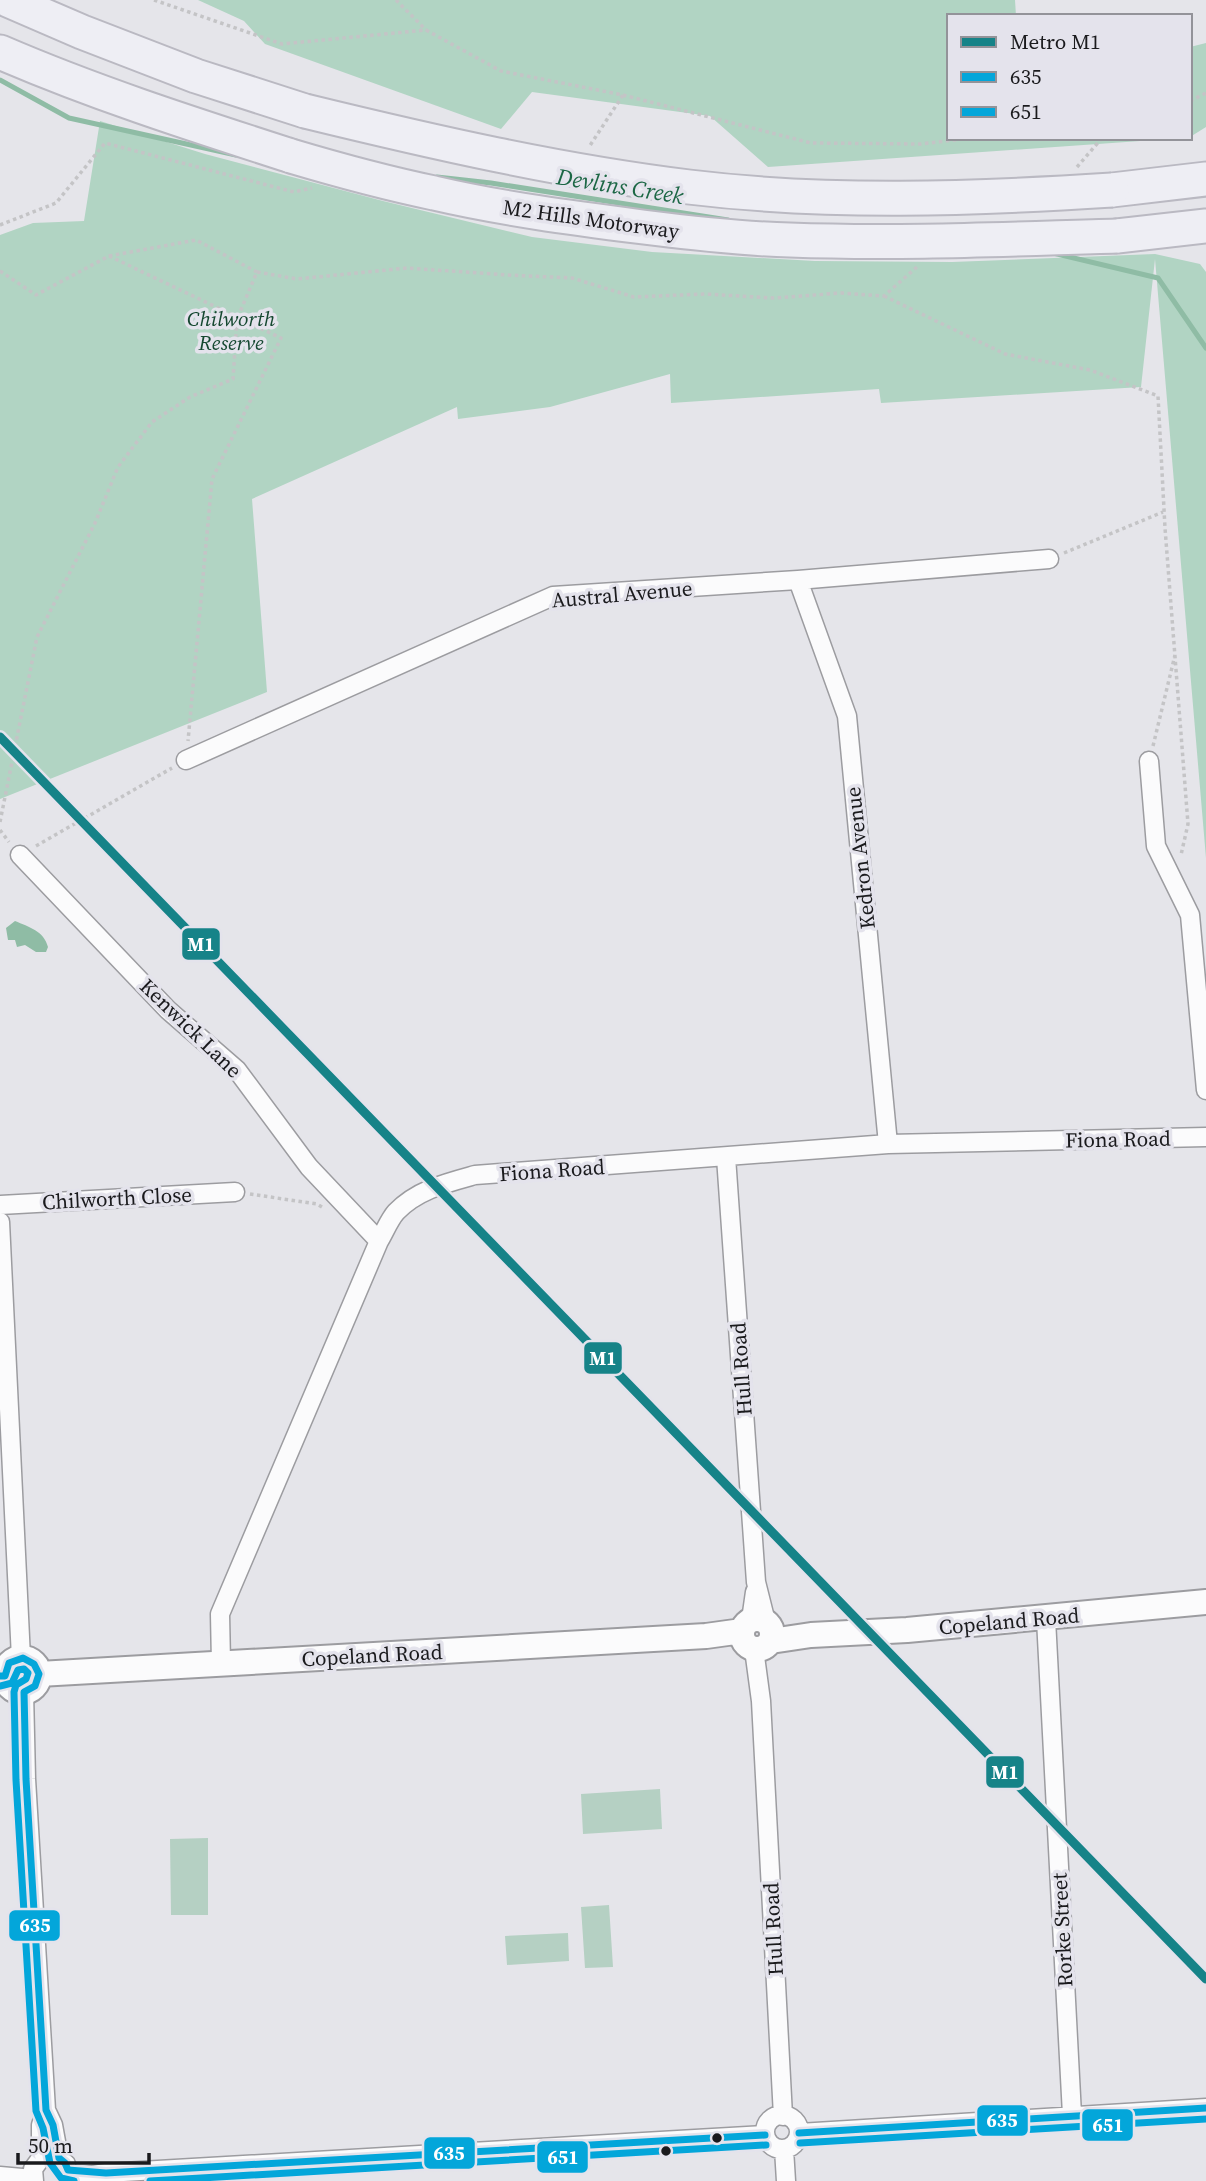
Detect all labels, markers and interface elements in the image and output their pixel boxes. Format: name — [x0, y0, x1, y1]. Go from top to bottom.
legend — [947, 14, 1192, 140]
text: Metro M1 — [1010, 27, 1101, 56]
text: 635 — [1010, 62, 1042, 91]
text: 651 — [1010, 97, 1042, 126]
water label: Devlins Creek — [553, 160, 686, 212]
street label: M2 Hills Motorway — [501, 192, 681, 246]
park label: Chilworth Reserve — [187, 304, 276, 357]
street label: Austral Avenue — [550, 573, 694, 615]
street label: Kedron Avenue — [838, 785, 882, 931]
line badge: M1 — [181, 927, 221, 961]
text: M1 — [187, 931, 215, 957]
street label: Kenwick Lane — [134, 972, 248, 1084]
street label: Fiona Road — [1065, 1124, 1171, 1154]
street label: Fiona Road — [498, 1152, 606, 1188]
street label: Chilworth Close — [41, 1180, 193, 1216]
street label: Hull Road — [723, 1321, 759, 1417]
line badge: M1 — [583, 1341, 623, 1375]
text: M1 — [589, 1345, 617, 1371]
street label: Copeland Road — [937, 1600, 1081, 1642]
street label: Copeland Road — [301, 1637, 443, 1673]
line badge: M1 — [985, 1755, 1025, 1789]
text: M1 — [991, 1759, 1019, 1785]
street label: Rorke Street — [1045, 1872, 1079, 1988]
street label: Hull Road — [756, 1882, 790, 1976]
line badge: 635 — [8, 1909, 61, 1942]
text: 635 — [20, 1912, 50, 1938]
line badge: 635 — [976, 2104, 1029, 2137]
text: 635 — [987, 2107, 1017, 2133]
line badge: 651 — [1081, 2108, 1134, 2142]
text: 651 — [1093, 2112, 1123, 2138]
scale bar — [18, 2122, 149, 2166]
text: 50 m — [28, 2131, 73, 2160]
unlabelled marker — [710, 2131, 724, 2145]
line badge: 635 — [423, 2136, 476, 2170]
text: 635 — [434, 2140, 464, 2166]
line badge: 651 — [536, 2140, 589, 2174]
text: 651 — [548, 2144, 578, 2170]
unlabelled marker — [659, 2144, 673, 2158]

